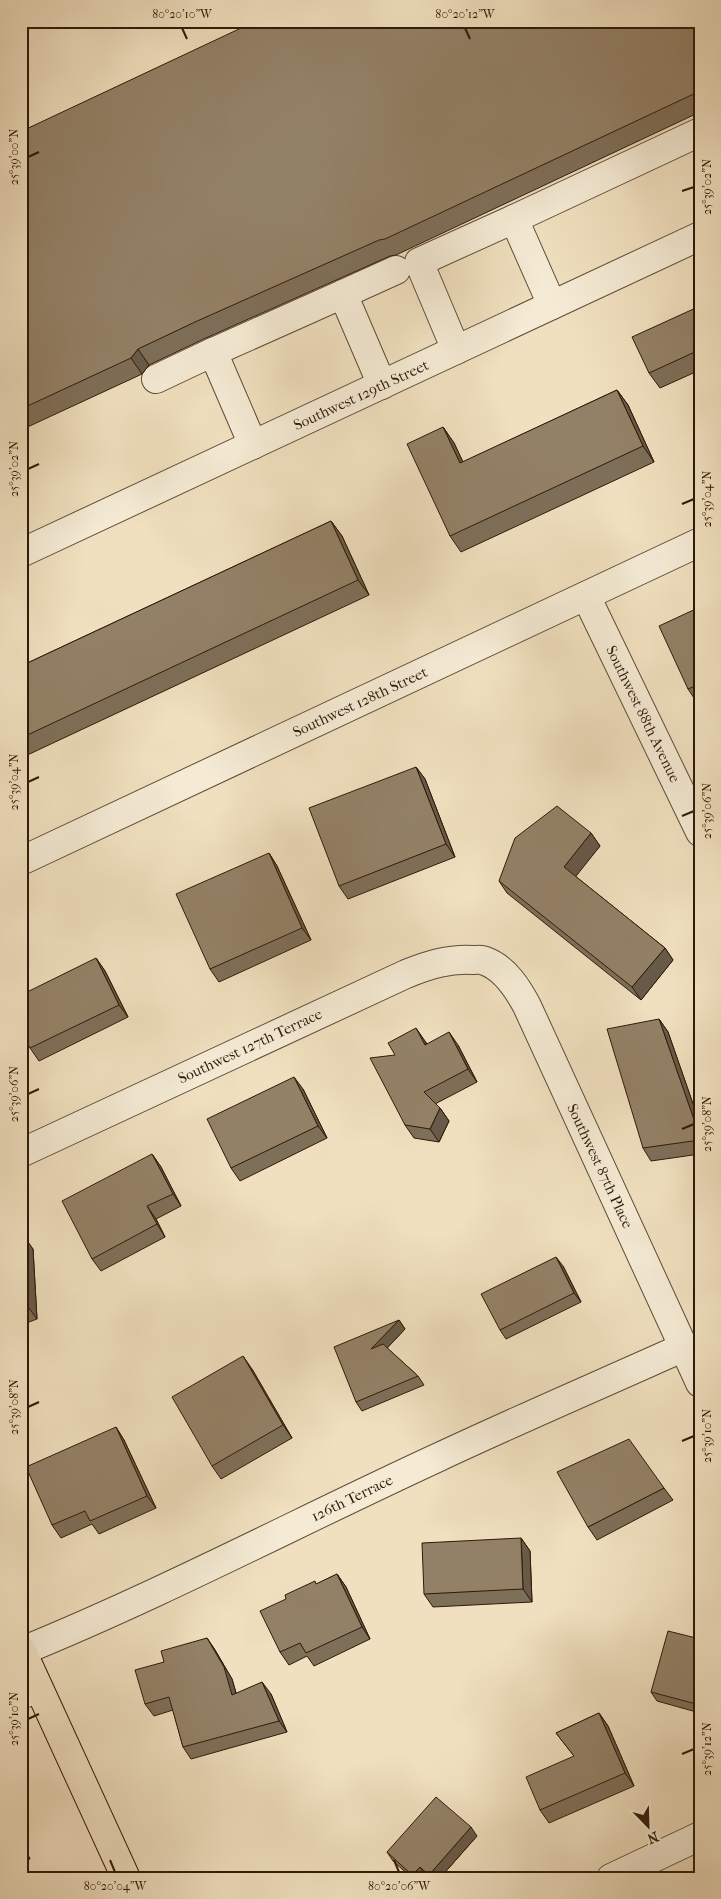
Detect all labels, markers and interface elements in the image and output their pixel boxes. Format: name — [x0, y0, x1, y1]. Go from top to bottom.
text: 80°20'10"W — [152, 7, 213, 21]
text: 80°20'12"W — [435, 7, 496, 21]
text: 25°39'00"N — [7, 129, 21, 185]
text: 25°39'02"N — [700, 159, 714, 215]
street label: Southwest 129th Street — [291, 356, 432, 434]
text: 25°39'02"N — [7, 441, 21, 497]
text: 25°39'04"N — [700, 471, 714, 527]
street label: Southwest 88th Avenue — [602, 643, 684, 786]
street label: Southwest 128th Street — [290, 663, 431, 741]
text: 25°39'04"N — [7, 754, 21, 810]
text: 25°39'06"N — [700, 783, 714, 839]
street label: Southwest 127th Terrace — [175, 1004, 325, 1087]
text: 25°39'06"N — [7, 1066, 21, 1122]
text: 25°39'08"N — [700, 1096, 714, 1152]
street label: Southwest 87th Place — [563, 1101, 637, 1232]
text: 25°39'08"N — [7, 1379, 21, 1435]
text: 25°39'10"N — [700, 1409, 714, 1463]
street label: 126th Terrace — [308, 1470, 396, 1525]
text: 25°39'10"N — [7, 1692, 21, 1746]
text: 25°39'12"N — [700, 1722, 714, 1776]
north arrow — [624, 1802, 674, 1852]
text: N — [644, 1828, 661, 1848]
text: 80°20'04"W — [84, 1879, 147, 1893]
text: 80°20'06"W — [368, 1879, 431, 1893]

